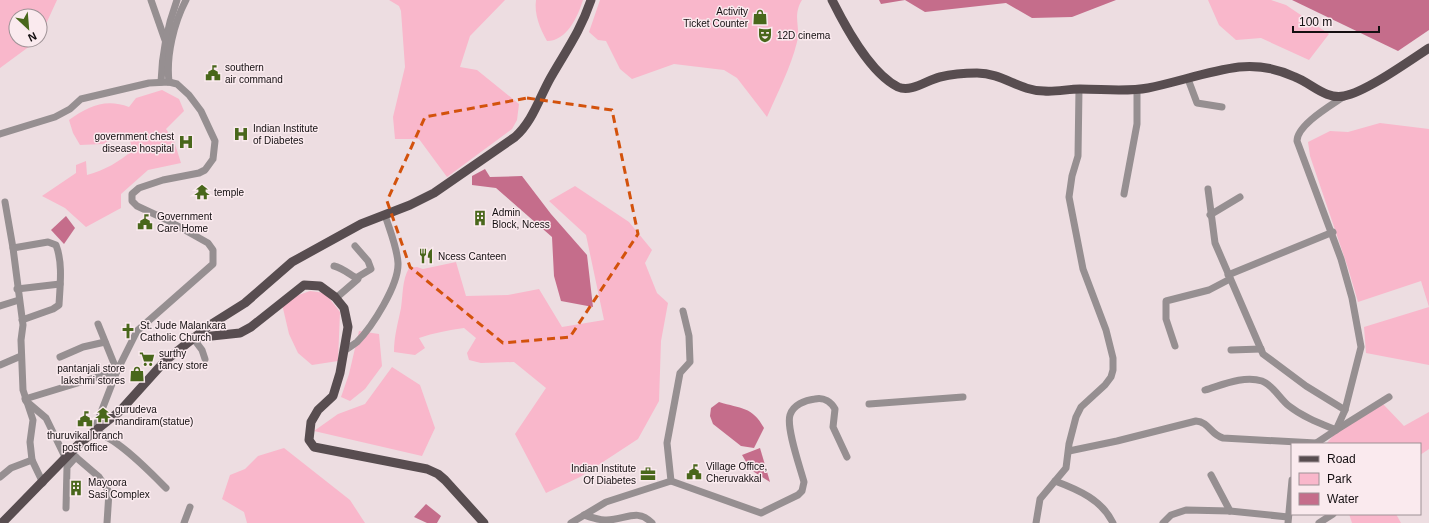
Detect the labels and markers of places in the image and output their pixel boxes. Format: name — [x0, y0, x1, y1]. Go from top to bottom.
place label: Activity Ticket Counter — [683, 6, 749, 29]
shop icon: Activity Ticket Counter — [751, 8, 769, 26]
theatre icon: 12D cinema — [756, 26, 774, 44]
place label: 12D cinema — [777, 30, 831, 41]
place label: southern air command — [225, 62, 283, 85]
public building icon: southern air command — [204, 64, 222, 82]
place label: Indian Institute of Diabetes — [253, 123, 318, 146]
hospital icon: Indian Institute of Diabetes — [232, 125, 250, 143]
place label: government chest disease hospital — [95, 131, 174, 154]
hospital icon: government chest disease hospital — [177, 133, 195, 151]
temple icon: temple — [193, 183, 211, 201]
place label: temple — [214, 187, 244, 198]
place label: Admin Block, Ncess — [492, 207, 550, 230]
building icon: Admin Block, Ncess — [471, 209, 489, 227]
place label: Government Care Home — [157, 211, 212, 234]
public building icon: Government Care Home — [136, 213, 154, 231]
restaurant icon: Ncess Canteen — [417, 247, 435, 265]
place label: Ncess Canteen — [438, 251, 506, 262]
place label: St. Jude Malankara Catholic Church — [140, 320, 227, 343]
church icon: St. Jude Malankara Catholic Church — [119, 322, 137, 340]
place label: surthy fancy store — [159, 348, 208, 371]
supermarket icon: surthy fancy store — [138, 350, 156, 368]
place label: pantanjali store lakshmi stores — [57, 363, 125, 386]
shop icon: pantanjali store lakshmi stores — [128, 365, 146, 383]
place label: gurudeva mandiram(statue) — [115, 404, 193, 427]
temple icon: gurudeva mandiram(statue) — [94, 406, 112, 424]
public building icon: thuruvikal branch post office — [76, 410, 94, 428]
place label: thuruvikal branch post office — [47, 430, 123, 453]
place label: Village Office, Cheruvakkal — [706, 461, 767, 484]
place label: Indian Institute Of Diabetes — [571, 463, 636, 486]
public building icon: Village Office, Cheruvakkal — [685, 463, 703, 481]
office icon: Indian Institute Of Diabetes — [639, 465, 657, 483]
place label: Mayoora Sasi Complex — [88, 477, 150, 500]
building icon: Mayoora Sasi Complex — [67, 479, 85, 497]

